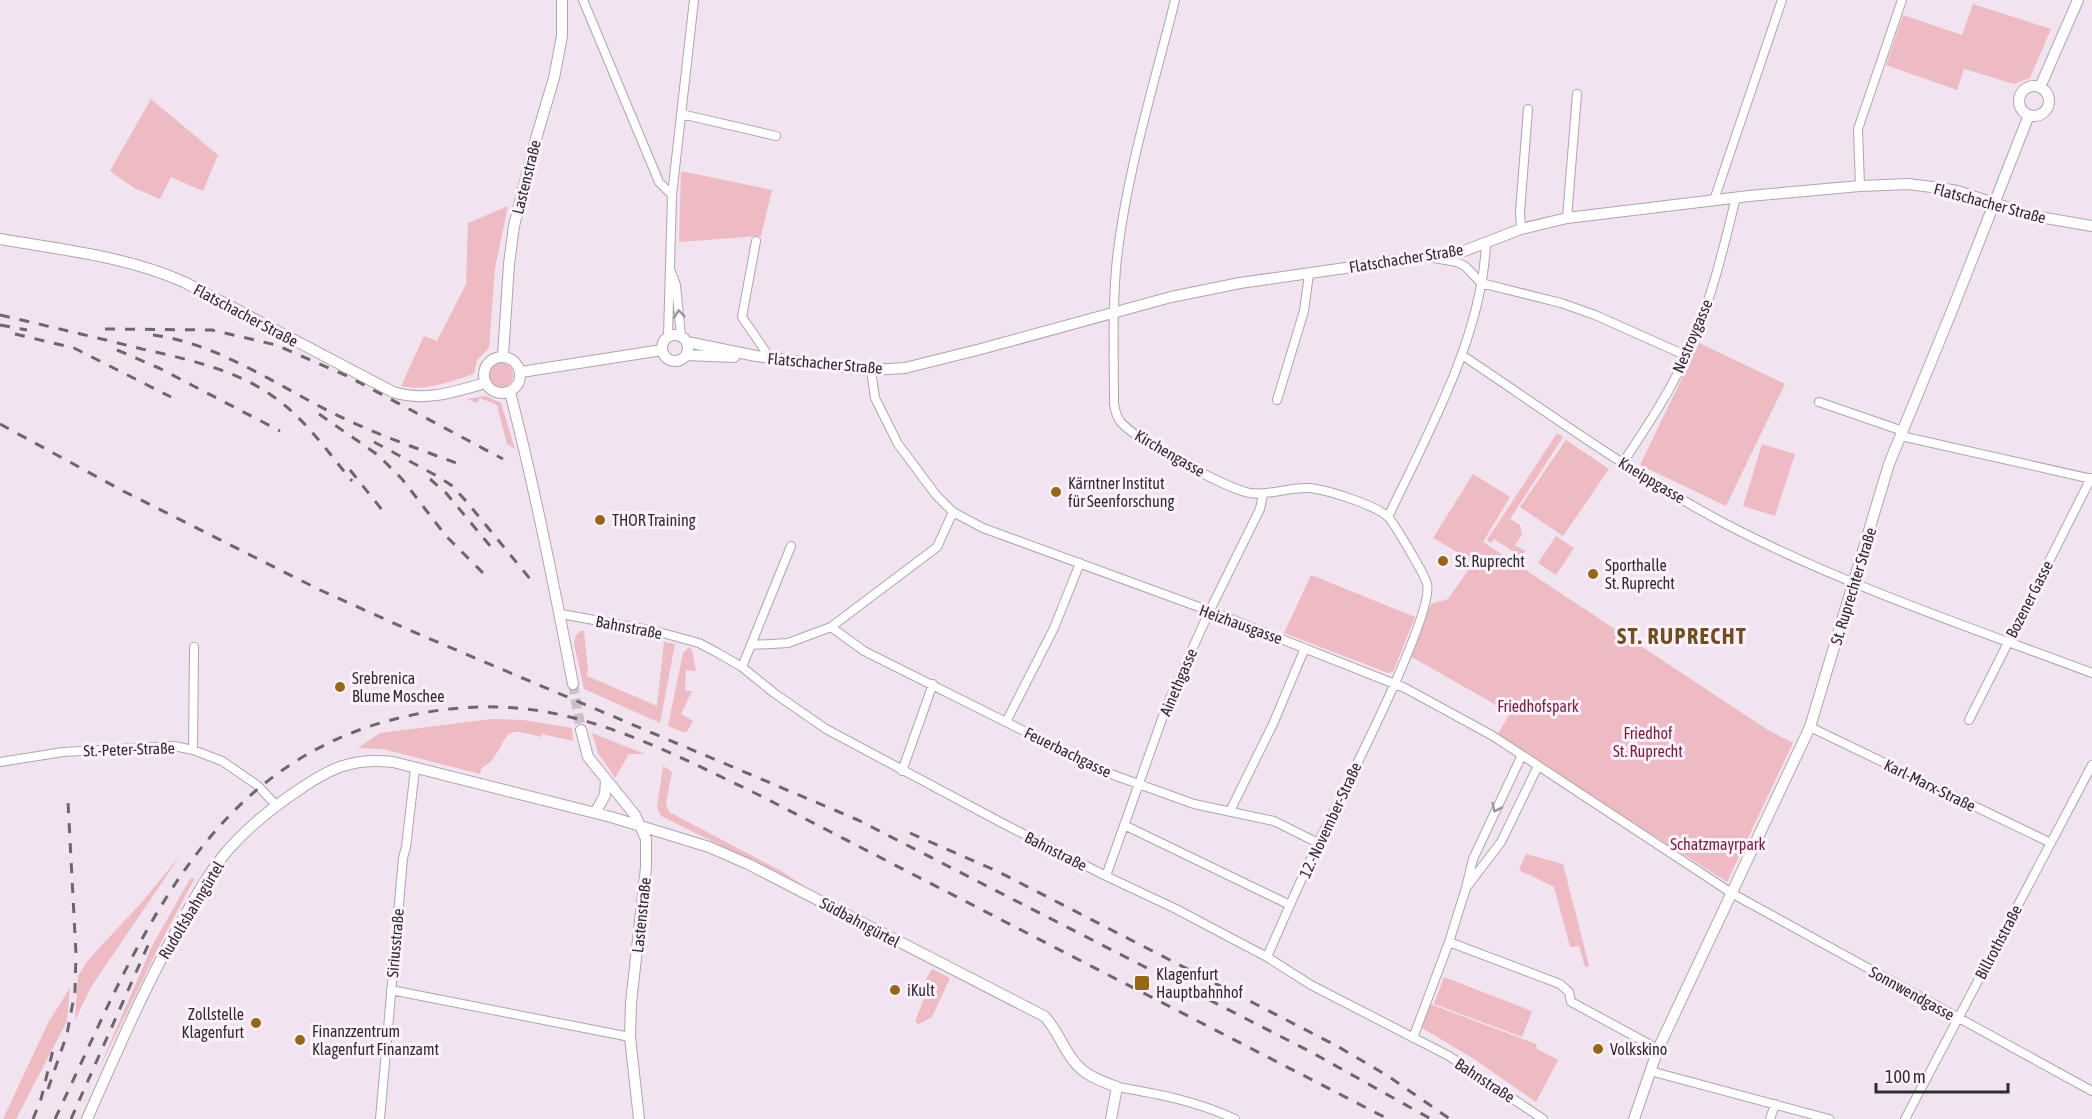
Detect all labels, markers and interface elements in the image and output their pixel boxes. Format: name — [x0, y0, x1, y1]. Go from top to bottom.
street label: Lastenstraße — [508, 138, 544, 216]
street label: Flatschacher Straße — [1932, 179, 2048, 227]
street label: Flatschacher Straße — [1348, 240, 1464, 276]
street label: Flatschacher Straße — [191, 280, 301, 350]
street label: Nestroygasse — [1668, 296, 1716, 376]
one-way arrow — [673, 310, 686, 319]
street label: Flatschacher Straße — [767, 349, 883, 377]
street label: Kirchengasse — [1131, 426, 1208, 481]
street label: Kneippgasse — [1615, 453, 1688, 508]
place label: Kärntner Institut für Seenforschung — [1068, 474, 1174, 511]
marker: Kärntner Institut für Seenforschung — [1049, 485, 1063, 499]
place label: THOR Training — [612, 511, 696, 530]
marker: THOR Training — [593, 513, 607, 527]
street label: St. Ruprechter Straße — [1827, 525, 1880, 647]
place label: St. Ruprecht — [1455, 552, 1525, 571]
marker: St. Ruprecht — [1436, 554, 1450, 568]
place label: Sporthalle St. Ruprecht — [1605, 556, 1675, 593]
street label: Bozener Gasse — [2002, 557, 2056, 641]
marker: Sporthalle St. Ruprecht — [1586, 567, 1600, 581]
street label: Heizhausgasse — [1197, 601, 1285, 648]
street label: Bahnstraße — [594, 612, 664, 642]
district label: ST. RUPRECHT — [1617, 623, 1747, 649]
street label: Ainethgasse — [1156, 646, 1201, 719]
place label: Srebrenica Blume Moschee — [352, 669, 445, 705]
marker: Srebrenica Blume Moschee — [333, 680, 347, 694]
park label: Friedhofspark — [1497, 697, 1579, 716]
street label: Feuerbachgasse — [1021, 723, 1114, 782]
park label: Friedhof St. Ruprecht — [1613, 724, 1683, 761]
street label: St.-Peter-Straße — [83, 738, 175, 760]
street label: Karl-Marx-Straße — [1881, 755, 1979, 815]
street label: 12.-November-Straße — [1295, 759, 1365, 881]
one-way arrow — [1492, 801, 1504, 812]
street label: Bahnstraße — [1022, 828, 1090, 874]
park label: Schatzmayrpark — [1670, 835, 1766, 854]
street label: Rudolfsbahngürtel — [155, 857, 228, 963]
street label: Lastenstraße — [628, 876, 654, 954]
street label: Südbahngürtel — [817, 893, 904, 952]
street label: Billrothstraße — [1971, 902, 2025, 982]
street label: Siriusstraße — [383, 908, 407, 978]
street label: Sonnwendgasse — [1866, 962, 1958, 1025]
place label: Klagenfurt Hauptbahnhof — [1156, 965, 1243, 1002]
marker: Klagenfurt Hauptbahnhof — [1133, 974, 1151, 992]
place label: iKult — [907, 981, 935, 999]
marker: iKult — [888, 983, 902, 997]
place label: Zollstelle Klagenfurt — [182, 1005, 244, 1042]
marker: Zollstelle Klagenfurt — [249, 1016, 263, 1030]
place label: Finanzzentrum Klagenfurt Finanzamt — [312, 1022, 439, 1059]
marker: Finanzzentrum Klagenfurt Finanzamt — [293, 1033, 307, 1047]
place label: Volkskino — [1610, 1040, 1667, 1058]
marker: Volkskino — [1591, 1042, 1605, 1056]
street label: Bahnstraße — [1452, 1054, 1518, 1106]
scale bar — [1876, 1056, 2008, 1094]
text: 100 m — [1885, 1066, 1926, 1087]

